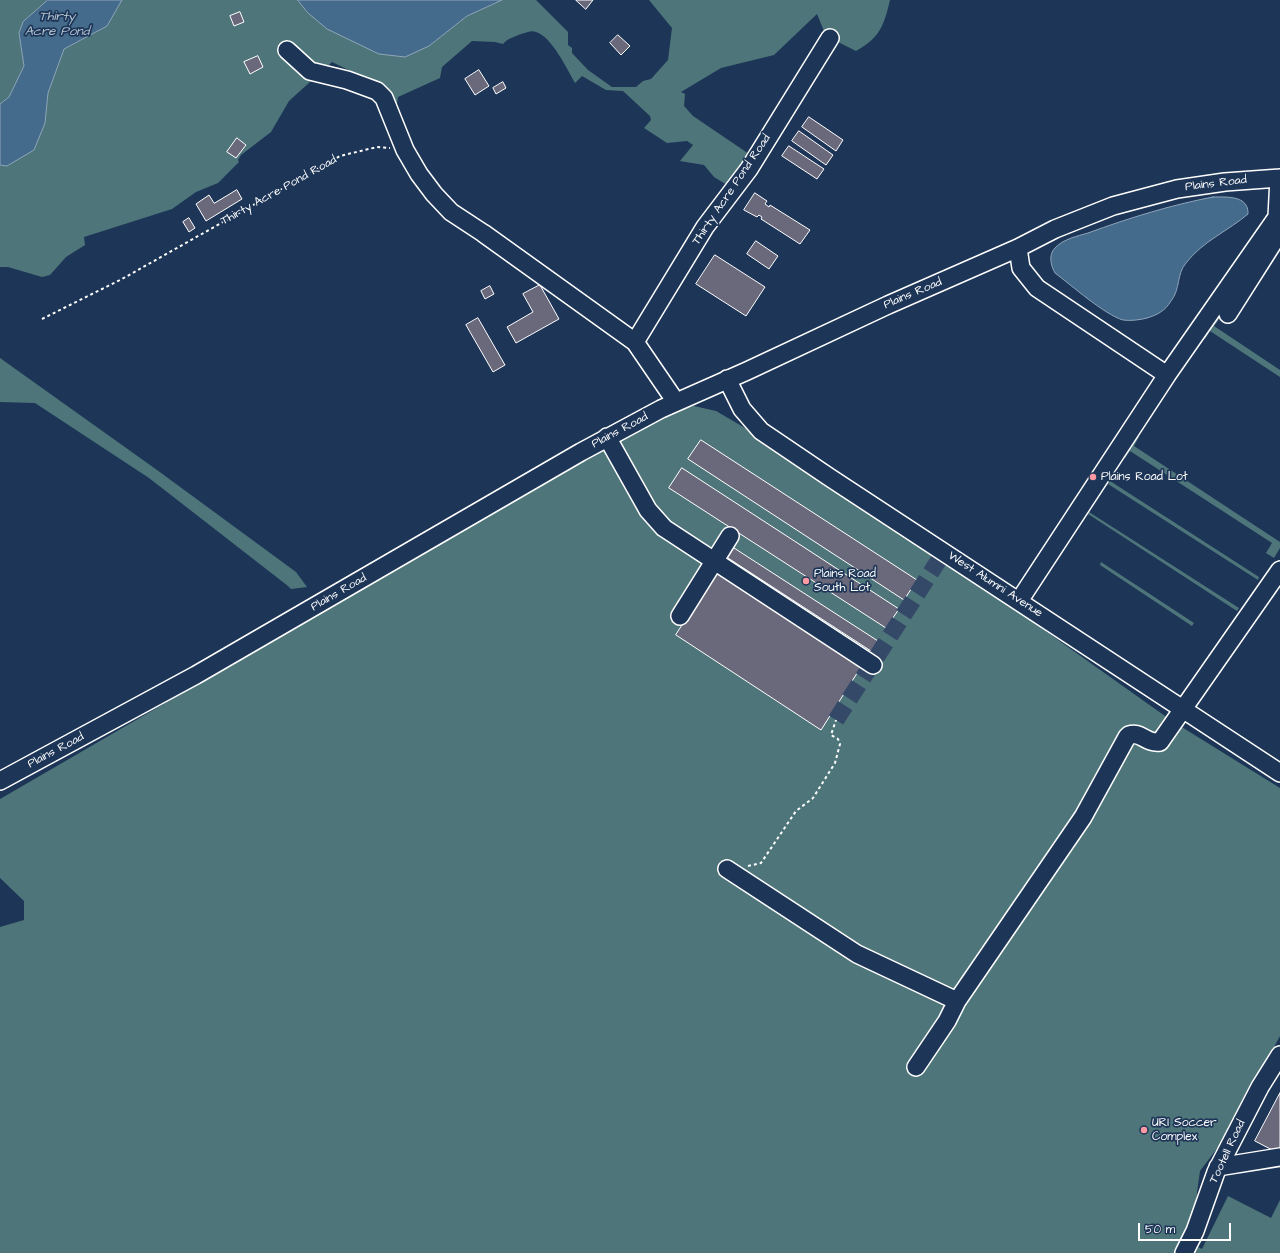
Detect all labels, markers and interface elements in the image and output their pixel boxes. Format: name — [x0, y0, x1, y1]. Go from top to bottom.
water label: Thirty Acre Pond — [25, 9, 89, 40]
street label: Thirty Acre Pond Road — [690, 132, 774, 248]
street label: Thirty Acre Pond Road — [219, 153, 339, 229]
street label: Plains Road — [1184, 173, 1248, 195]
street label: Plains Road — [882, 275, 944, 313]
street label: Plains Road — [589, 410, 651, 452]
place label: Plains Road Lot — [1101, 470, 1188, 484]
marker: Plains Road Lot — [1088, 472, 1098, 482]
street label: West Alumni Avenue — [945, 549, 1045, 621]
place label: Plains Road South Lot — [814, 567, 876, 595]
street label: Plains Road — [309, 571, 369, 615]
marker: Plains Road South Lot — [801, 576, 811, 586]
street label: Plains Road — [25, 730, 87, 772]
place label: URI Soccer Complex — [1152, 1116, 1217, 1144]
street label: Tootell Road — [1207, 1118, 1249, 1186]
marker: URI Soccer Complex — [1139, 1125, 1149, 1135]
scale bar — [1140, 1215, 1233, 1241]
text: 50 m — [1145, 1221, 1175, 1238]

